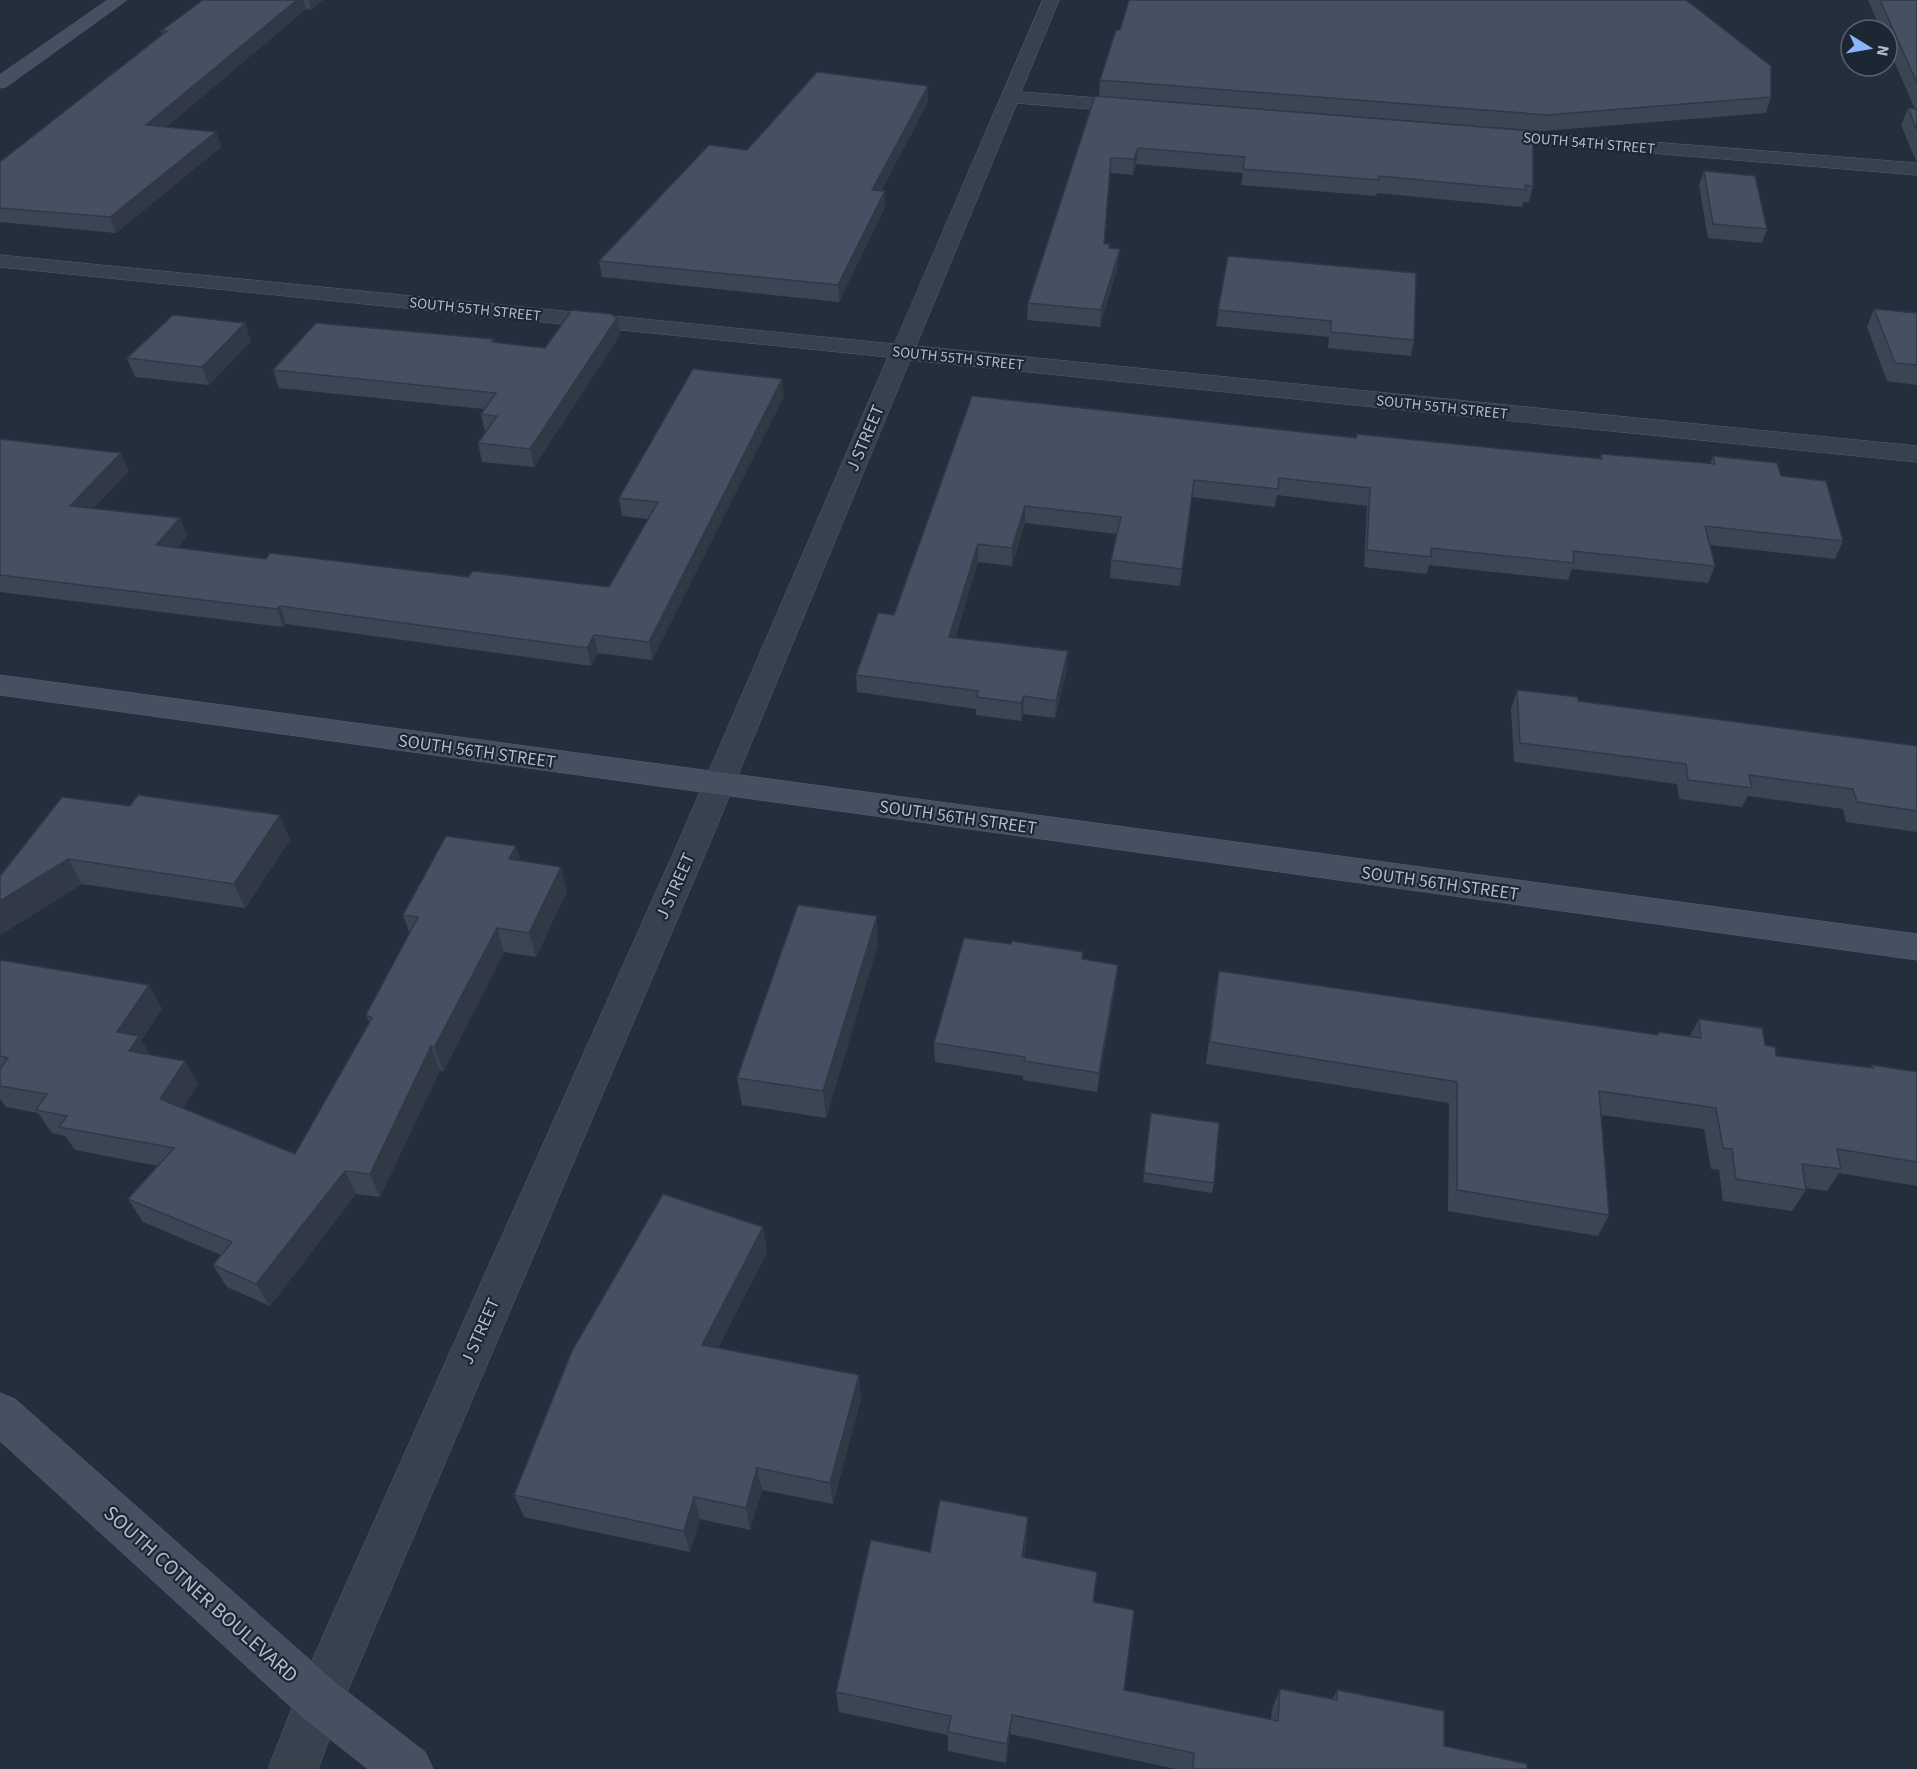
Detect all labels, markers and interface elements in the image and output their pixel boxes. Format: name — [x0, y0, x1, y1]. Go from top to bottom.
north arrow — [1839, 18, 1899, 78]
text: N — [1871, 43, 1895, 58]
street label: SOUTH 54TH STREET — [1522, 127, 1656, 160]
street label: SOUTH 55TH STREET — [408, 292, 542, 327]
street label: SOUTH 55TH STREET — [891, 341, 1025, 376]
street label: SOUTH 55TH STREET — [1375, 390, 1509, 425]
street label: J STREET — [840, 401, 891, 475]
street label: SOUTH 56TH STREET — [397, 728, 558, 775]
street label: SOUTH 56TH STREET — [878, 794, 1039, 841]
street label: J STREET — [650, 849, 701, 923]
street label: SOUTH 56TH STREET — [1360, 860, 1521, 907]
street label: J STREET — [455, 1294, 506, 1368]
street label: SOUTH COTNER BOULEVARD — [97, 1498, 305, 1690]

